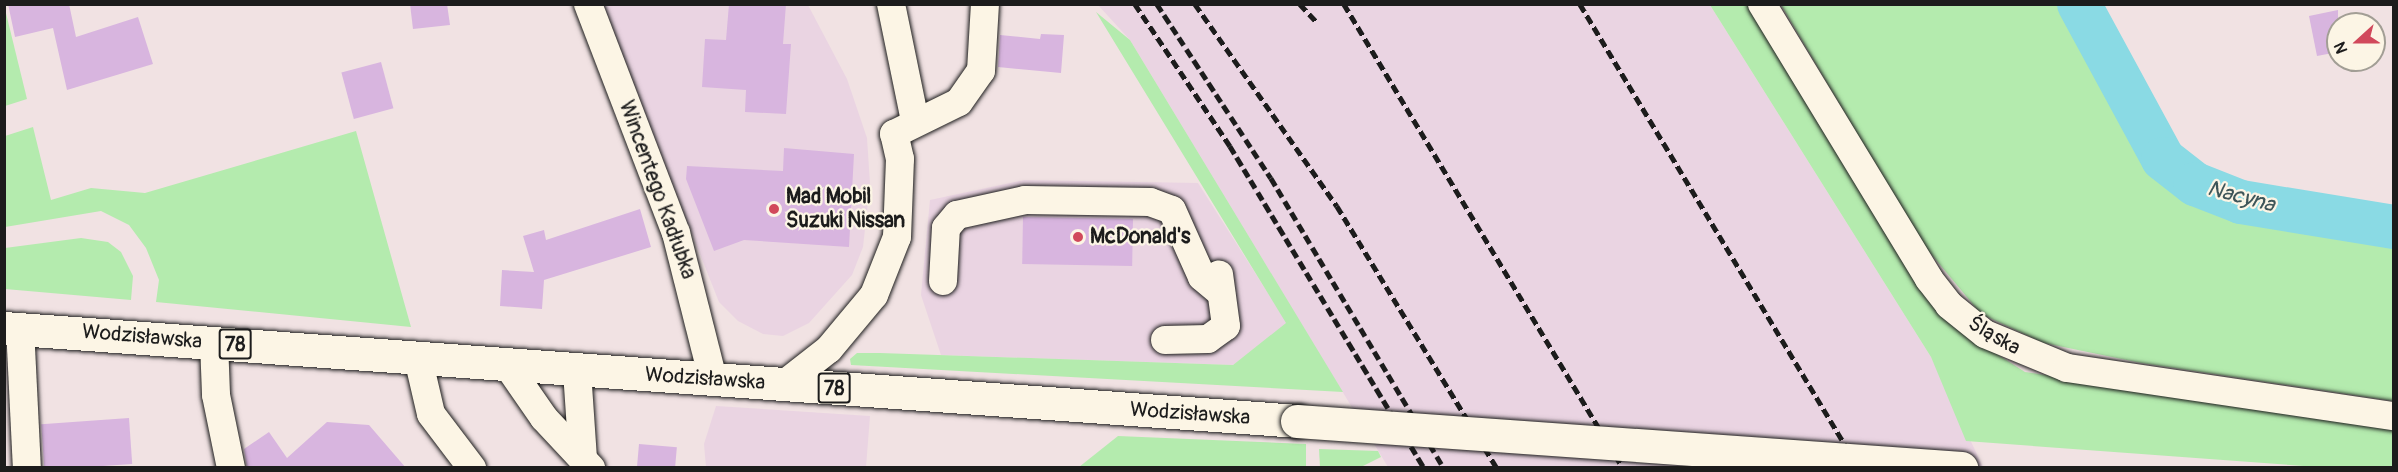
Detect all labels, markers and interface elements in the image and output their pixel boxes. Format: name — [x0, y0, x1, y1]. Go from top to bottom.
north arrow — [2326, 12, 2386, 72]
text: N — [2330, 39, 2352, 56]
street label: Wincentego Kadłubka — [613, 97, 701, 283]
water label: Nacyna — [2205, 175, 2277, 219]
place label: Mad Mobil Suzuki Nissan — [786, 184, 905, 234]
marker: Mad Mobil Suzuki Nissan — [767, 202, 781, 216]
place label: McDonald's — [1090, 224, 1191, 250]
marker: McDonald's — [1071, 230, 1085, 244]
street label: Śląska — [1963, 311, 2025, 361]
street label: Wodzisławska — [81, 319, 203, 355]
road number: 78 — [218, 327, 252, 361]
street label: Wodzisławska — [644, 362, 766, 396]
road number: 78 — [818, 371, 850, 405]
street label: Wodzisławska — [1129, 397, 1251, 431]

